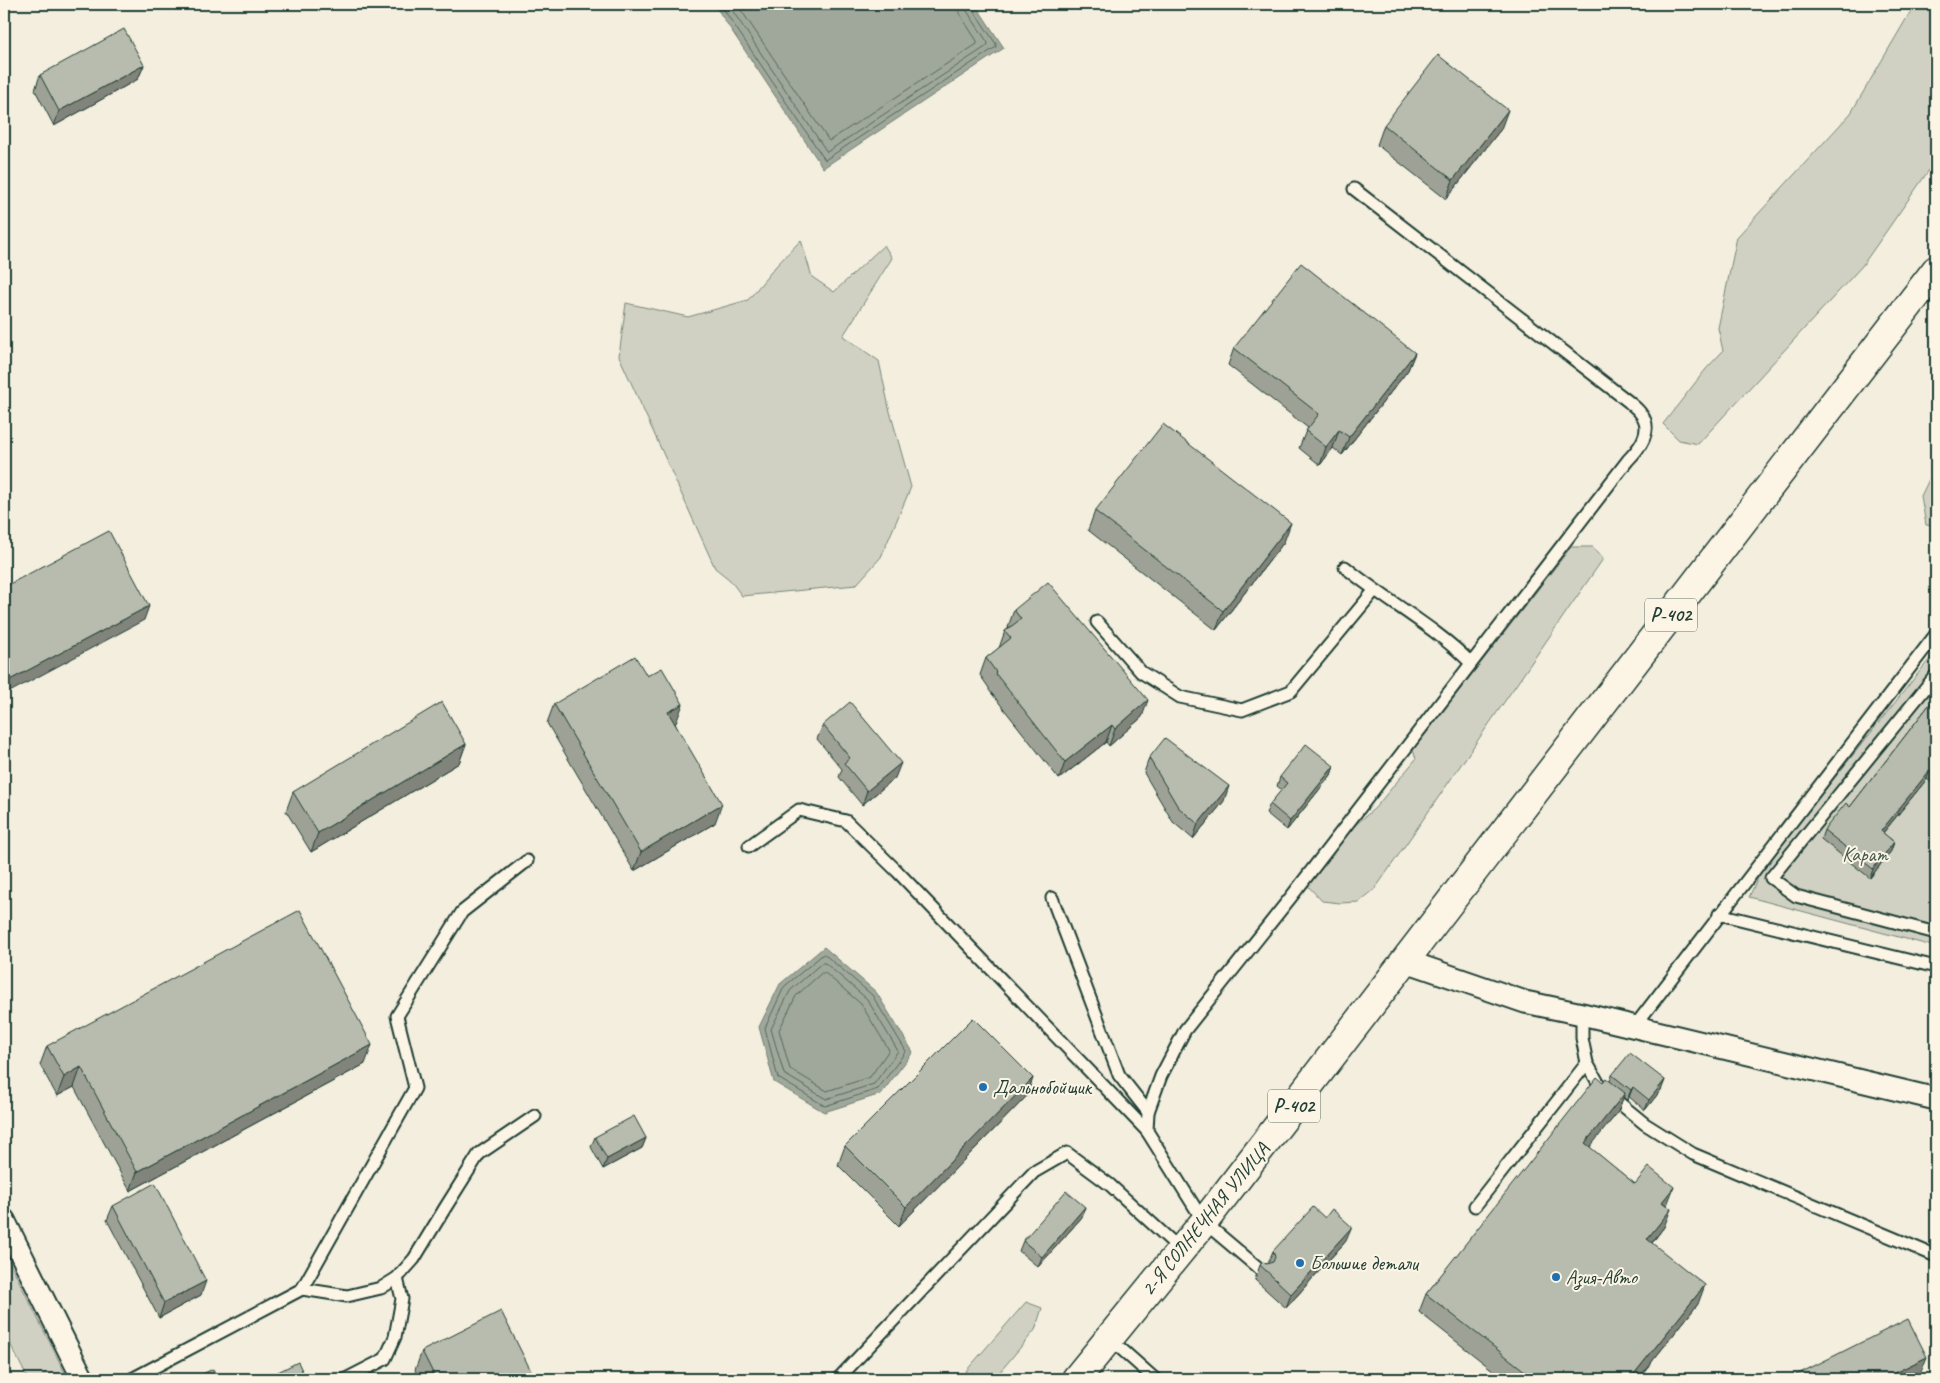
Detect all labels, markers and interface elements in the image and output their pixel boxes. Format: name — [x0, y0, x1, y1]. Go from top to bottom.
road number: Р-402 — [1645, 598, 1697, 632]
park label: Карат — [1842, 842, 1890, 867]
place label: Дальнобойщик — [993, 1075, 1093, 1100]
marker: Дальнобойщик — [977, 1081, 989, 1093]
road number: Р-402 — [1268, 1090, 1320, 1122]
street label: 2-Я СОЛНЕЧНАЯ УЛИЦА — [1135, 1137, 1275, 1301]
place label: Большие детали — [1310, 1251, 1420, 1276]
marker: Большие детали — [1294, 1257, 1306, 1269]
place label: Азия-Авто — [1566, 1265, 1638, 1291]
marker: Азия-Авто — [1550, 1271, 1562, 1283]

